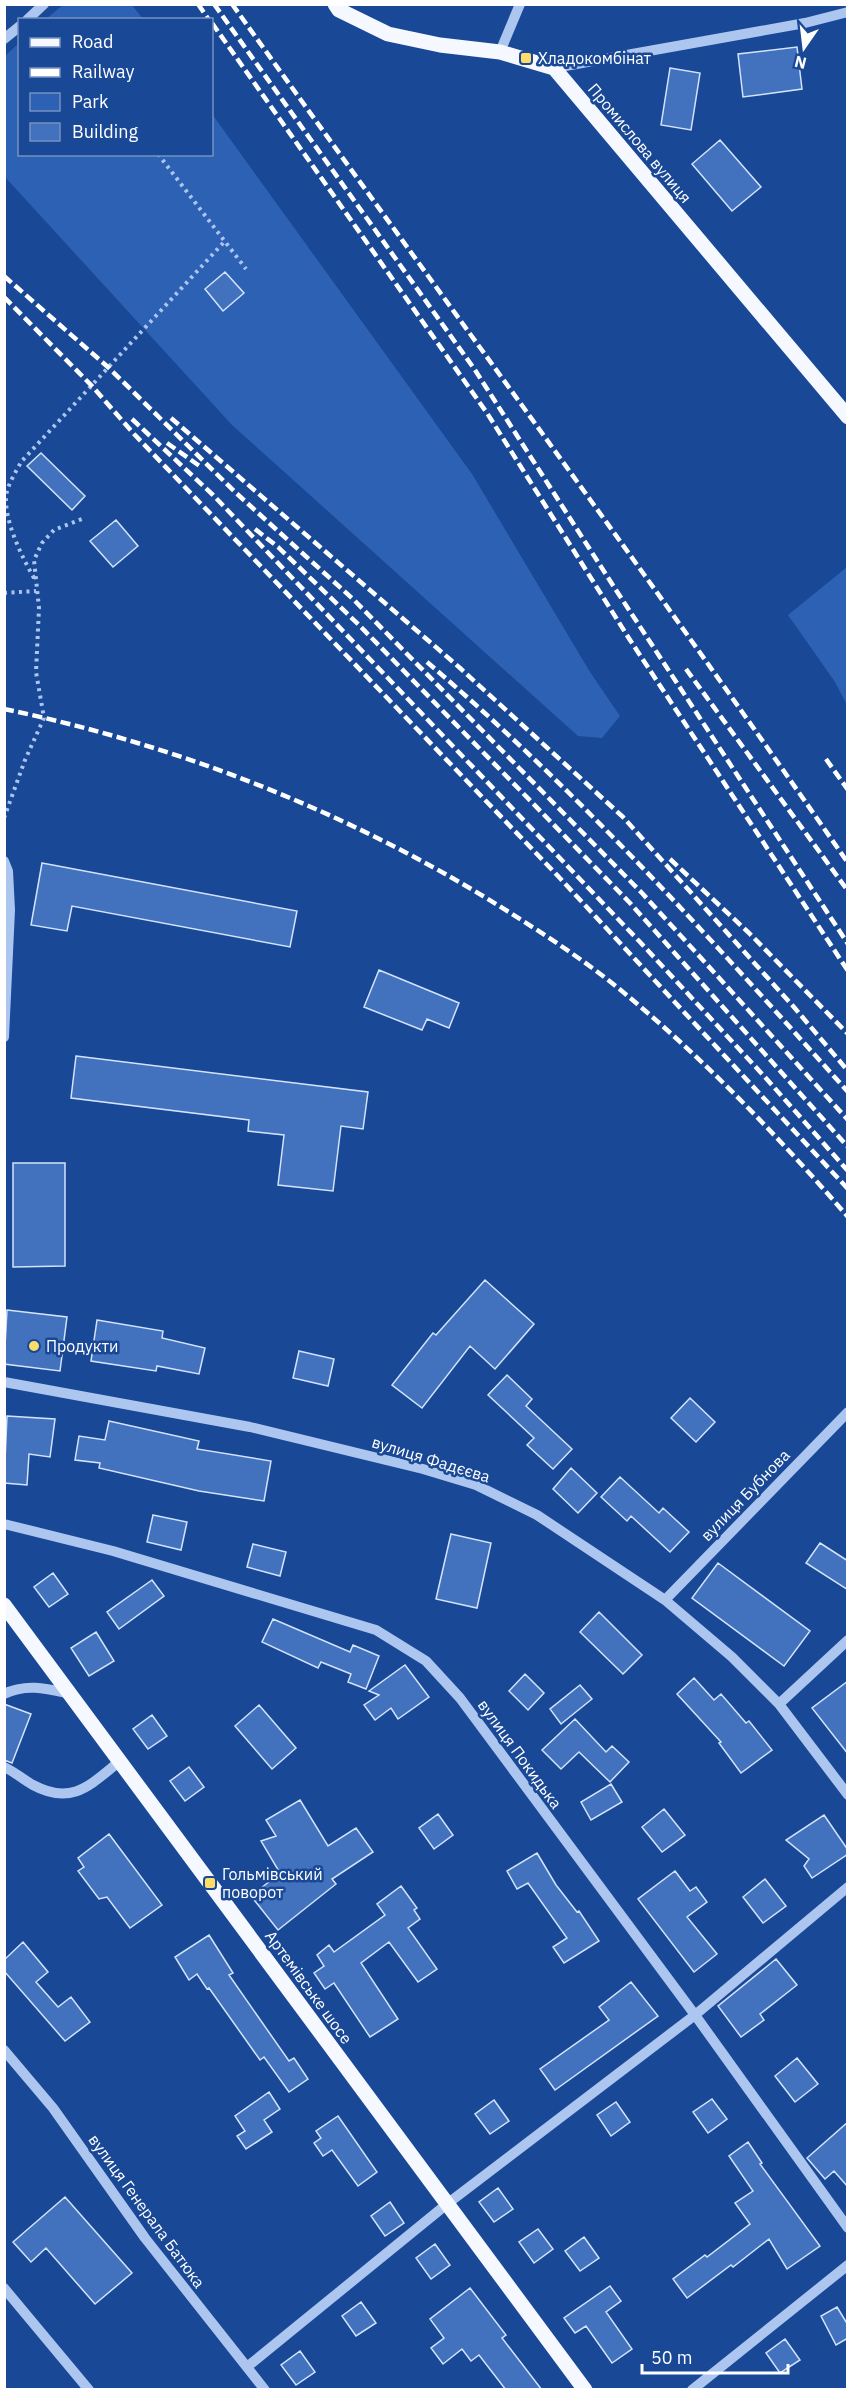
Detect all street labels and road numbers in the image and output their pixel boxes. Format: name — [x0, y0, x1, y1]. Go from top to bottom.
street label: Промислова вулиця — [584, 79, 696, 207]
street label: вулиця Фадєєва — [369, 1432, 493, 1487]
street label: вулиця Бубнова — [696, 1445, 794, 1545]
street label: вулиця Покидька — [474, 1695, 567, 1813]
street label: Артемівське шосе — [261, 1926, 357, 2048]
street label: вулиця Генерала Батюка — [84, 2130, 210, 2292]

